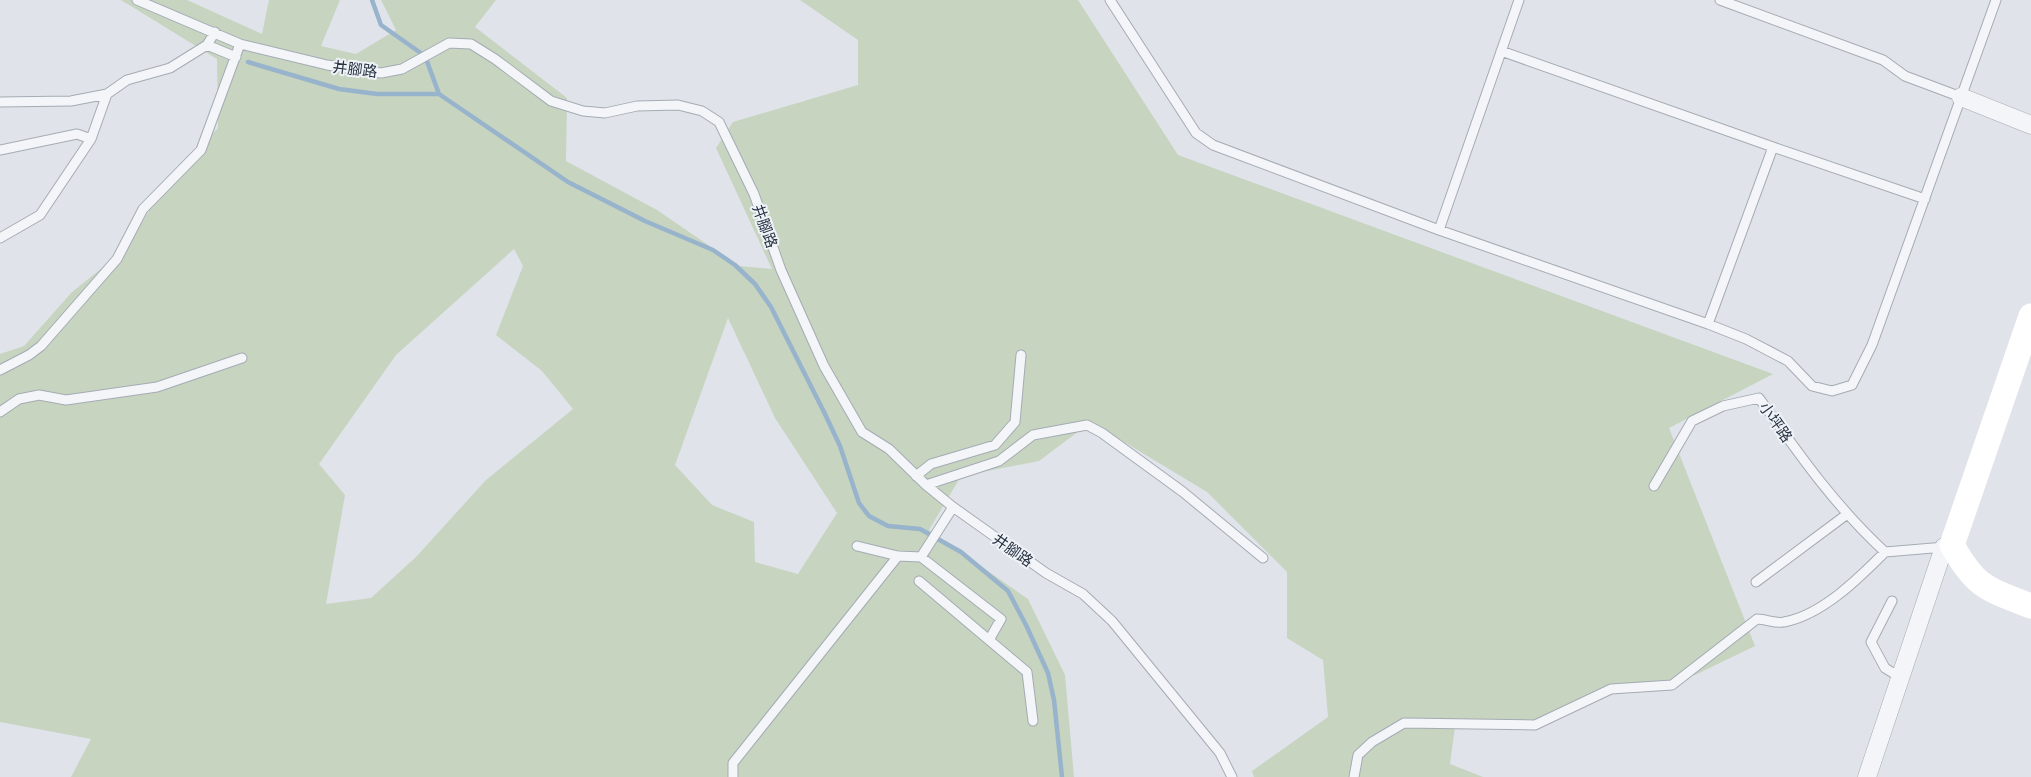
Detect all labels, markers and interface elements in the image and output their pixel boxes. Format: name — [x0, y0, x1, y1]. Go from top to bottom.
street label: 井腳路 — [332, 57, 378, 81]
street label: 井腳路 — [748, 202, 782, 250]
street label: 小坪路 — [1755, 398, 1797, 446]
street label: 井腳路 — [989, 529, 1037, 571]

